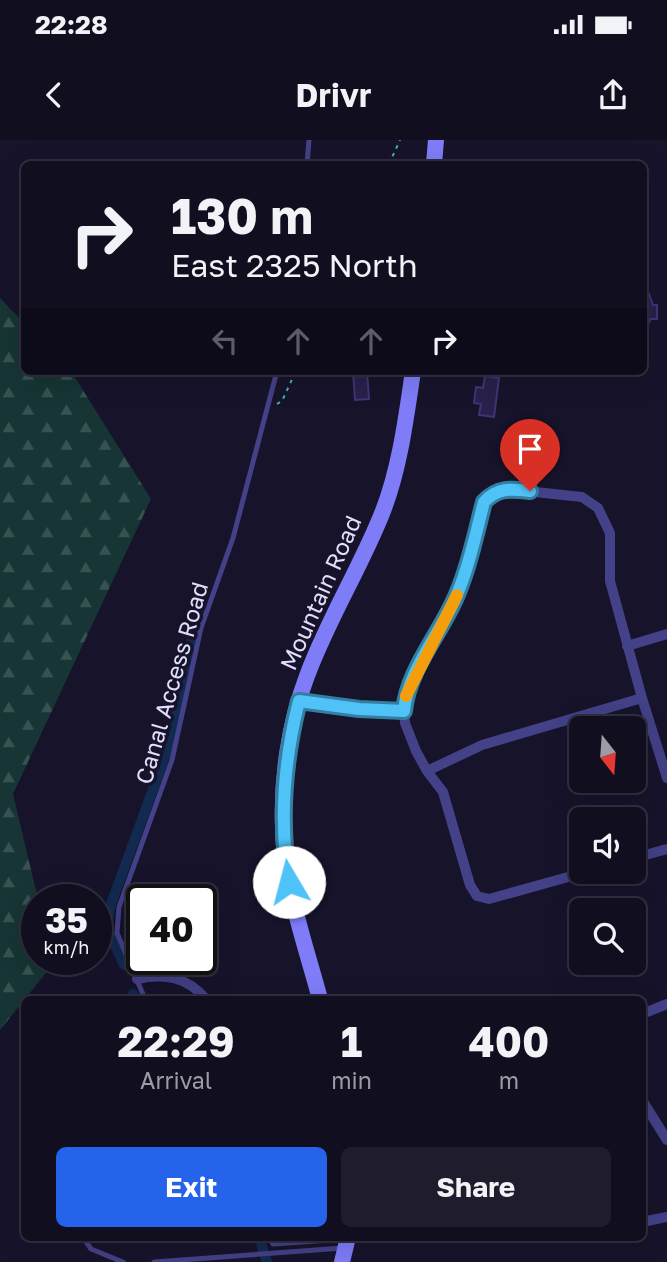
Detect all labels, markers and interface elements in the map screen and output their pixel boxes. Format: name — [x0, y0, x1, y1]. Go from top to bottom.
text: 22:28 — [35, 9, 108, 40]
icon: back — [35, 76, 73, 114]
text: Drivr — [296, 76, 371, 114]
icon: share — [594, 76, 632, 114]
text: 130 m — [171, 186, 313, 245]
icon: right — [56, 189, 147, 280]
text: East 2325 North — [171, 246, 418, 284]
icon: left — [206, 322, 244, 360]
icon: ahead — [279, 322, 317, 360]
icon: ahead — [352, 322, 390, 360]
icon: right — [425, 322, 463, 360]
pin — [500, 419, 560, 491]
icon: arrive — [511, 430, 549, 468]
street label: Mountain Road — [274, 511, 367, 674]
street label: Canal Access Road — [129, 578, 213, 787]
north arrow — [569, 716, 646, 793]
map controls — [569, 716, 646, 975]
button: sound — [569, 807, 646, 884]
position arrow — [252, 845, 326, 919]
speed limit sign: 40 — [126, 884, 217, 975]
button: search — [569, 898, 646, 975]
text: 35 — [45, 899, 88, 941]
text: km/h — [44, 936, 89, 958]
text: 22:29 — [118, 1016, 235, 1066]
text: 1 — [341, 1016, 362, 1066]
text: 400 — [468, 1016, 549, 1066]
text: Arrival — [140, 1066, 212, 1094]
text: min — [331, 1066, 372, 1094]
text: m — [499, 1066, 519, 1094]
button: Exit — [56, 1147, 327, 1227]
button: Share — [341, 1147, 611, 1227]

